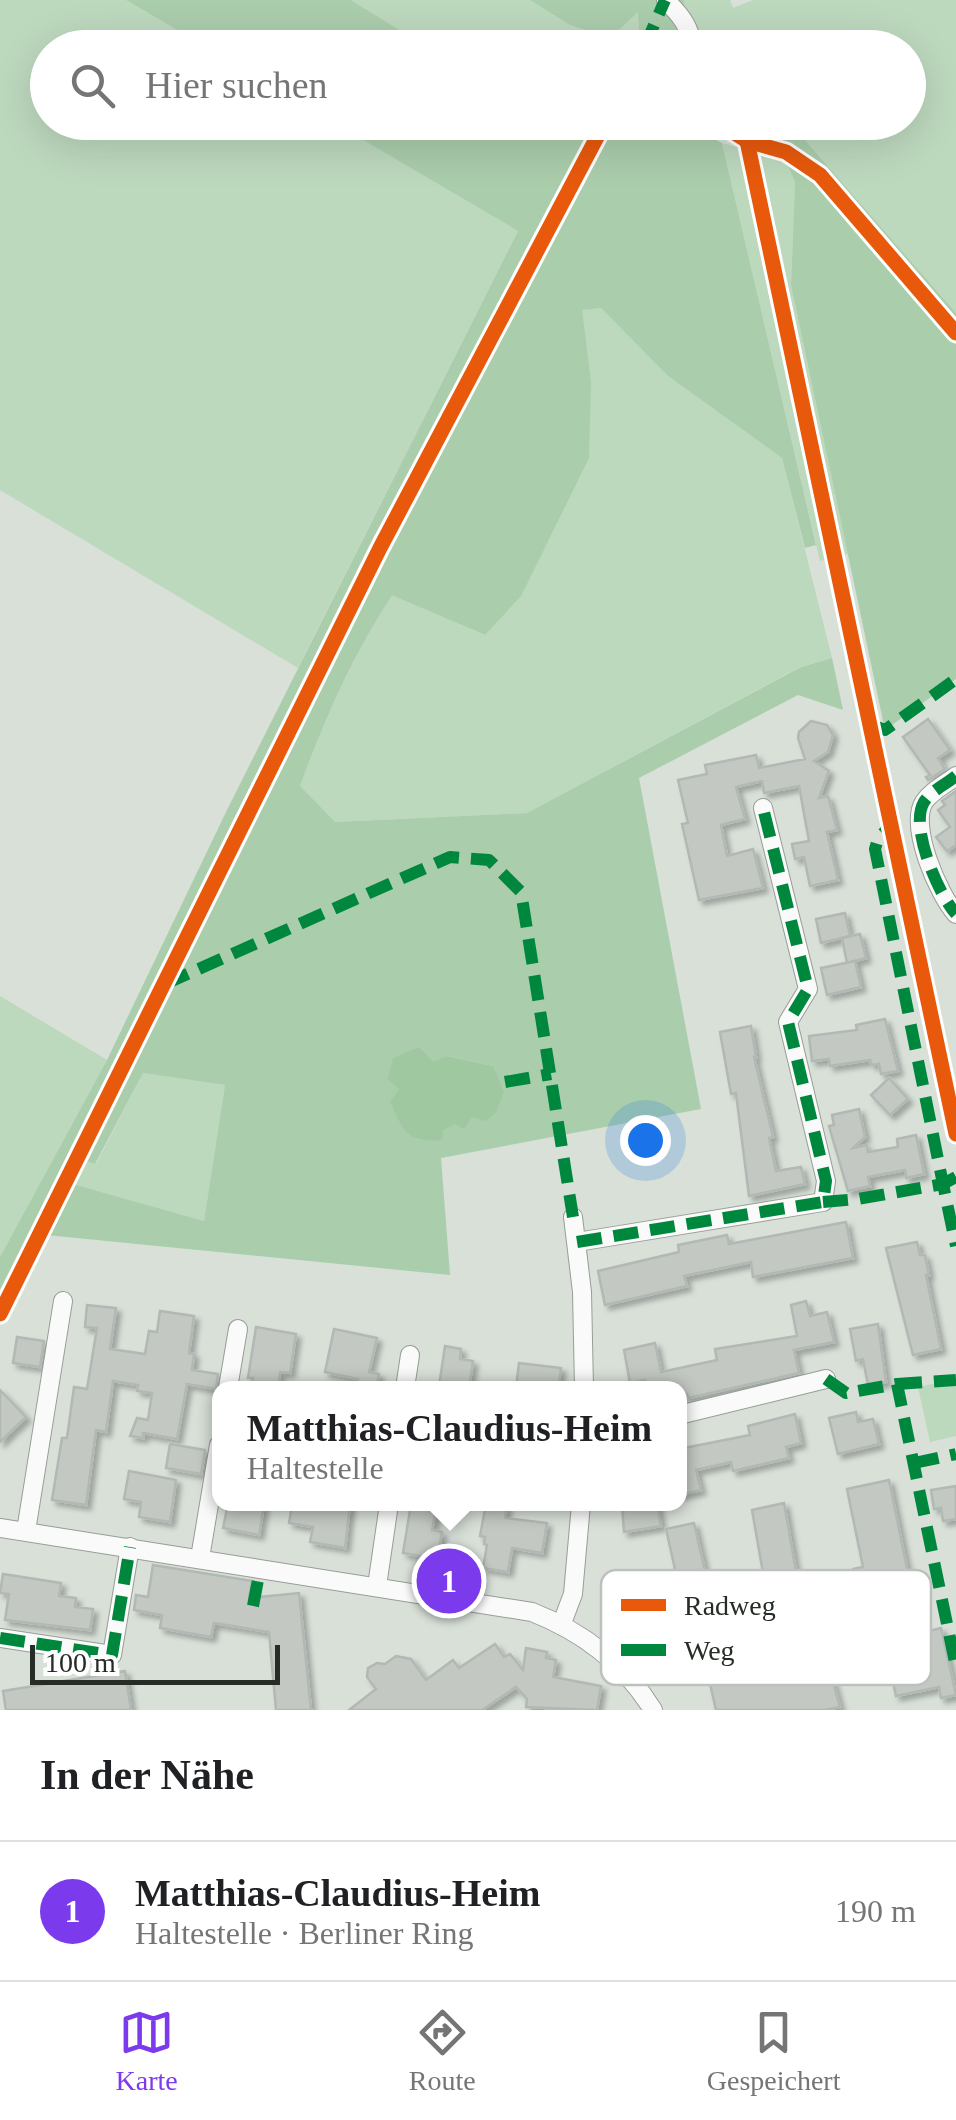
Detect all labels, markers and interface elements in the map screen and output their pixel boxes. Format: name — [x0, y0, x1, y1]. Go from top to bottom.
search box — [30, 30, 926, 140]
icon: search — [65, 58, 120, 113]
text: Hier suchen — [145, 64, 328, 106]
your location — [620, 1115, 671, 1166]
popup — [212, 1381, 687, 1511]
text: Matthias-Claudius-Heim — [247, 1407, 652, 1449]
text: Haltestelle — [247, 1450, 384, 1486]
pin: 1 — [416, 1544, 482, 1618]
legend — [601, 1570, 931, 1685]
text: Radweg — [684, 1590, 776, 1621]
text: Weg — [684, 1635, 735, 1666]
scale bar — [30, 1640, 280, 1684]
text: 100 m — [45, 1647, 116, 1678]
text: In der Nähe — [40, 1752, 254, 1798]
text: Matthias-Claudius-Heim — [135, 1872, 540, 1914]
text: 1 — [65, 1893, 81, 1929]
text: 190 m — [835, 1893, 916, 1929]
text: Haltestelle · Berliner Ring — [135, 1915, 474, 1951]
tab: Karte — [116, 2005, 178, 2097]
tab: Route — [409, 2005, 476, 2097]
tab: Gespeichert — [707, 2005, 840, 2097]

